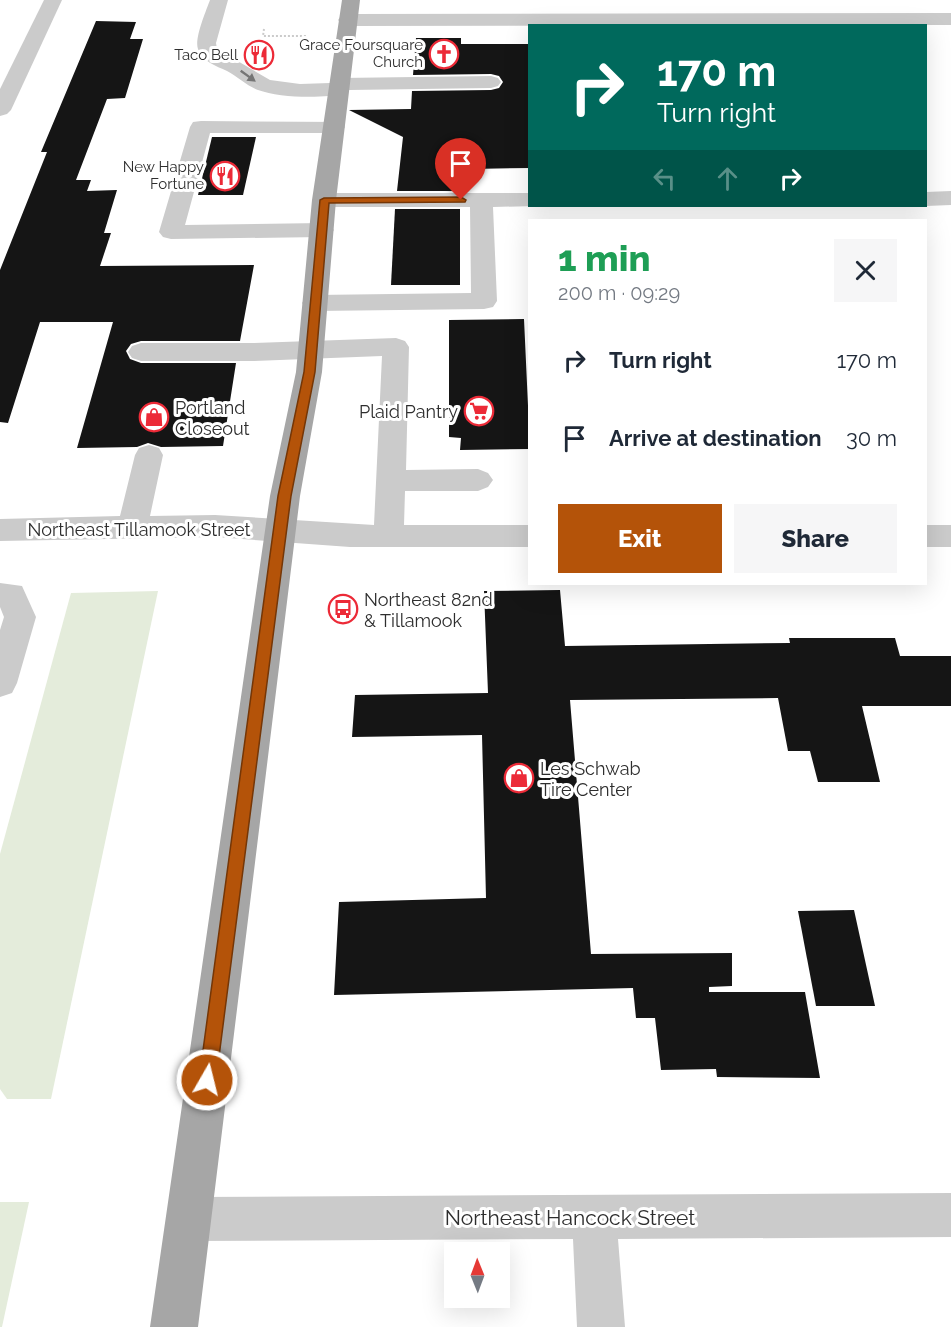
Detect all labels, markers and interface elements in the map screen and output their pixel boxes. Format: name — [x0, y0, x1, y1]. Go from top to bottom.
place label: Grace Foursquare Church — [299, 36, 423, 71]
church icon: Grace Foursquare Church — [428, 38, 460, 70]
restaurant icon: Taco Bell — [243, 39, 275, 71]
place label: Taco Bell — [174, 46, 239, 64]
text: 170 m — [657, 47, 776, 96]
icon: right — [558, 48, 636, 126]
one-way arrow — [241, 69, 256, 81]
text: Turn right — [657, 97, 776, 128]
pin — [435, 138, 486, 200]
icon: arrive — [444, 147, 477, 180]
place label: New Happy Fortune — [123, 158, 204, 193]
restaurant icon: New Happy Fortune — [209, 160, 241, 192]
icon: left — [648, 162, 681, 195]
icon: ahead — [711, 162, 744, 195]
icon: right — [774, 162, 807, 195]
text: 1 min — [558, 237, 650, 279]
button: close — [834, 239, 897, 302]
text: 200 m · 09:29 — [558, 281, 680, 305]
icon: right — [558, 344, 591, 377]
text: Turn right — [609, 347, 712, 373]
text: 170 m — [837, 347, 897, 373]
supermarket icon: Plaid Pantry — [463, 395, 495, 427]
place label: Portland Closeout — [175, 397, 250, 439]
shop icon: Portland Closeout — [138, 401, 170, 433]
place label: Plaid Pantry — [359, 401, 458, 422]
icon: arrive — [558, 422, 591, 455]
text: Arrive at destination — [609, 425, 822, 451]
text: 30 m — [846, 425, 897, 451]
button: Exit — [558, 504, 722, 573]
button: Share — [734, 504, 897, 573]
street label: Northeast Tillamook Street — [28, 519, 250, 540]
place label: Northeast 82nd & Tillamook — [364, 589, 493, 631]
bus stop icon: Northeast 82nd & Tillamook — [327, 593, 359, 625]
place label: Les Schwab Tire Center — [540, 758, 641, 800]
shop icon: Les Schwab Tire Center — [503, 762, 535, 794]
position arrow — [175, 1048, 239, 1112]
street label: Northeast Hancock Street — [445, 1205, 695, 1230]
north arrow — [444, 1242, 510, 1308]
map controls — [444, 1242, 510, 1308]

